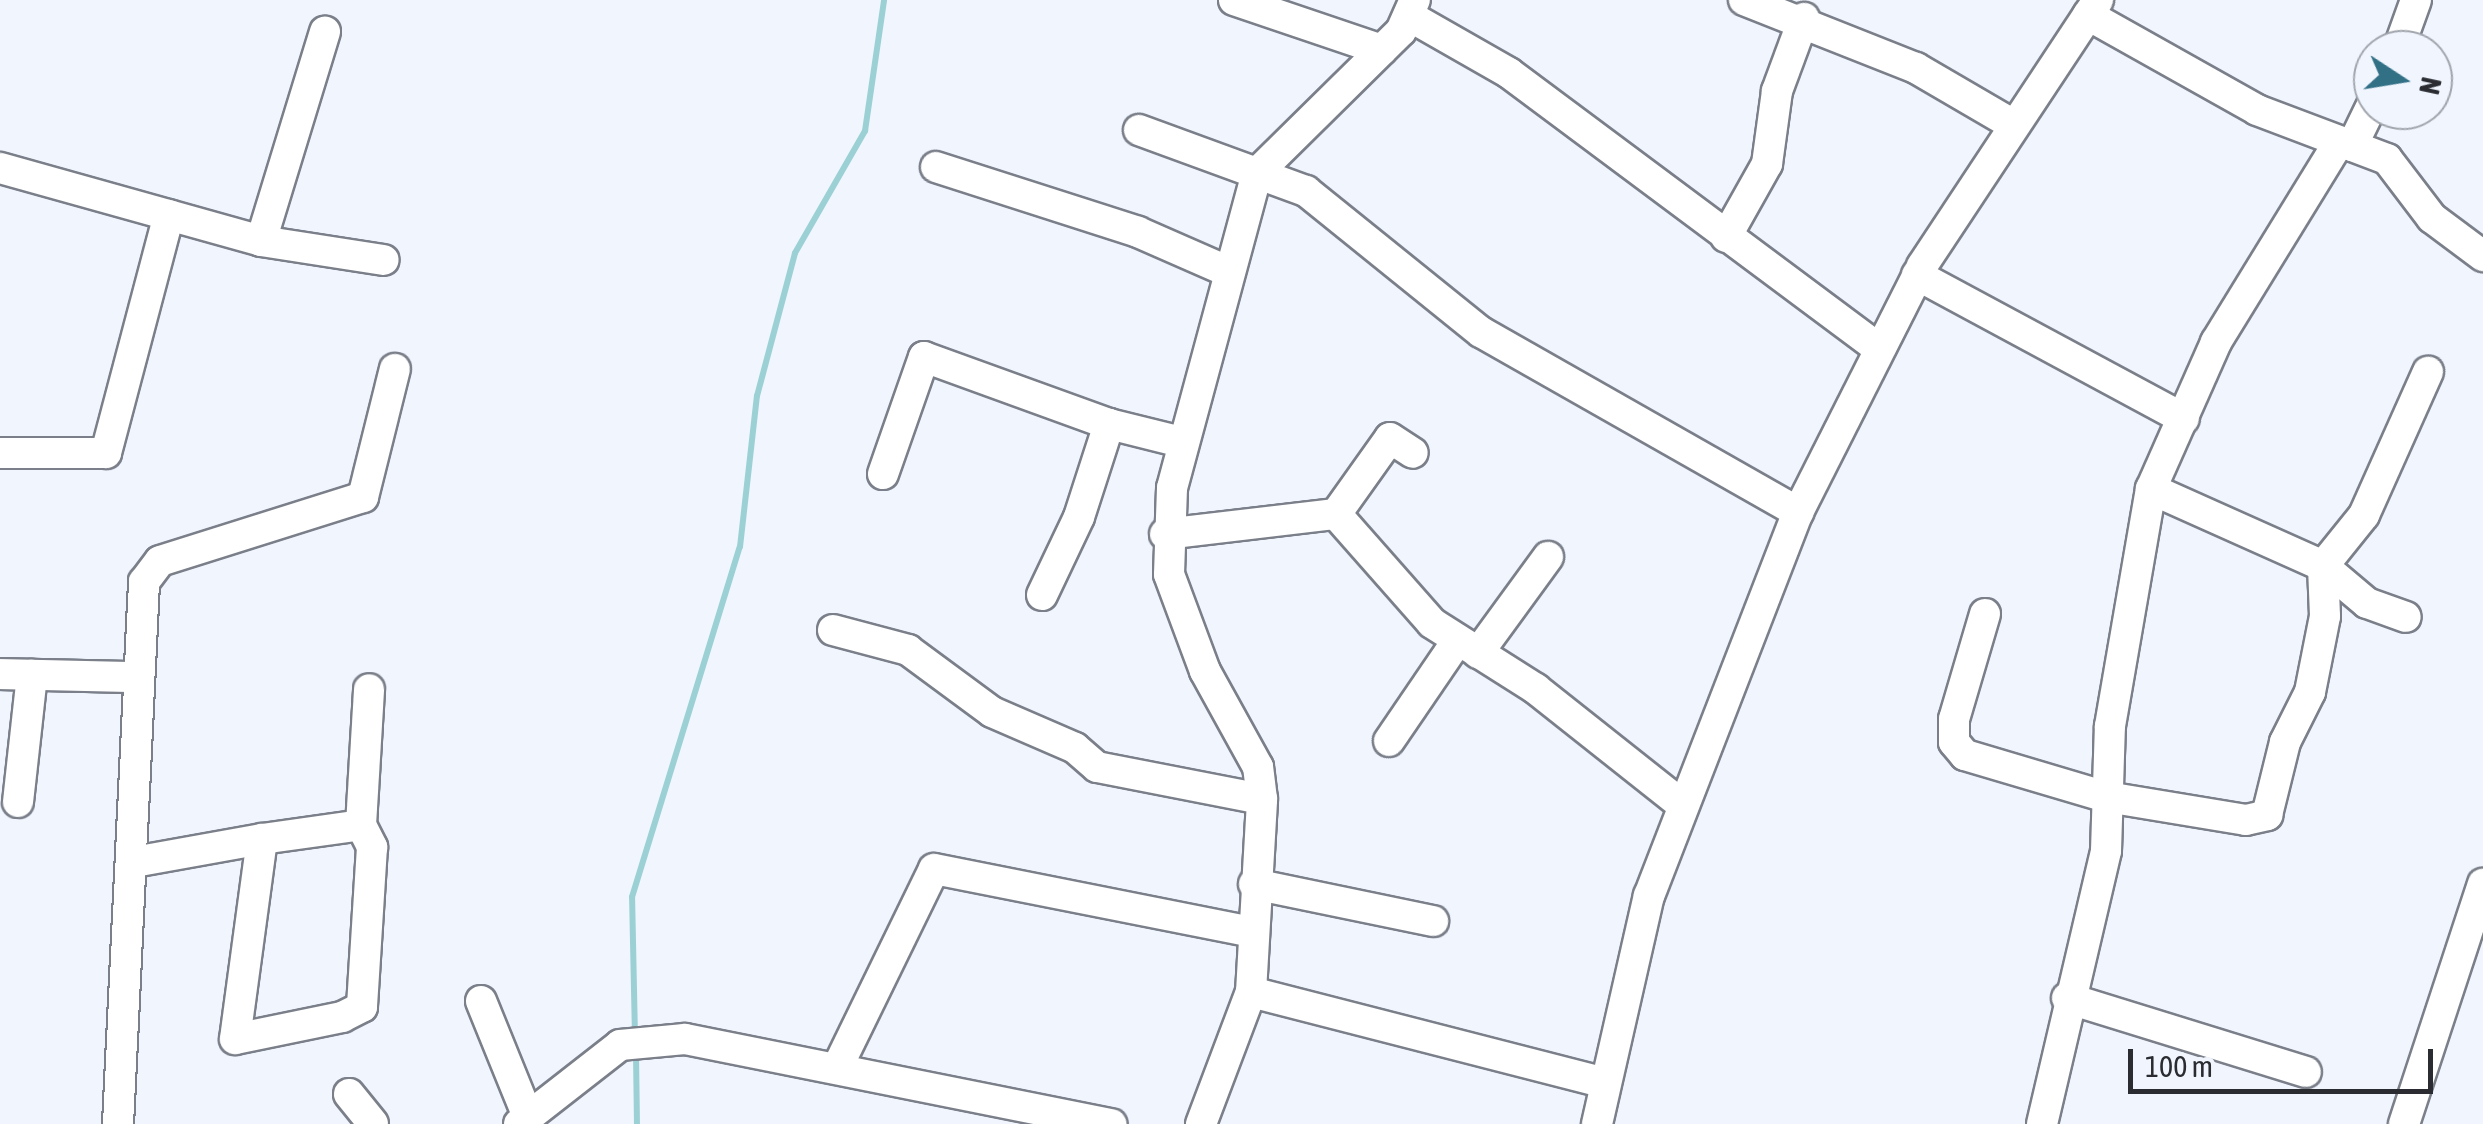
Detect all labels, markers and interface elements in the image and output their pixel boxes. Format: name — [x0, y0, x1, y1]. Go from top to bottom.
north arrow — [2353, 30, 2453, 130]
text: N — [2413, 74, 2448, 97]
scale bar — [2133, 1029, 2438, 1091]
text: 100 m — [2145, 1049, 2213, 1083]

